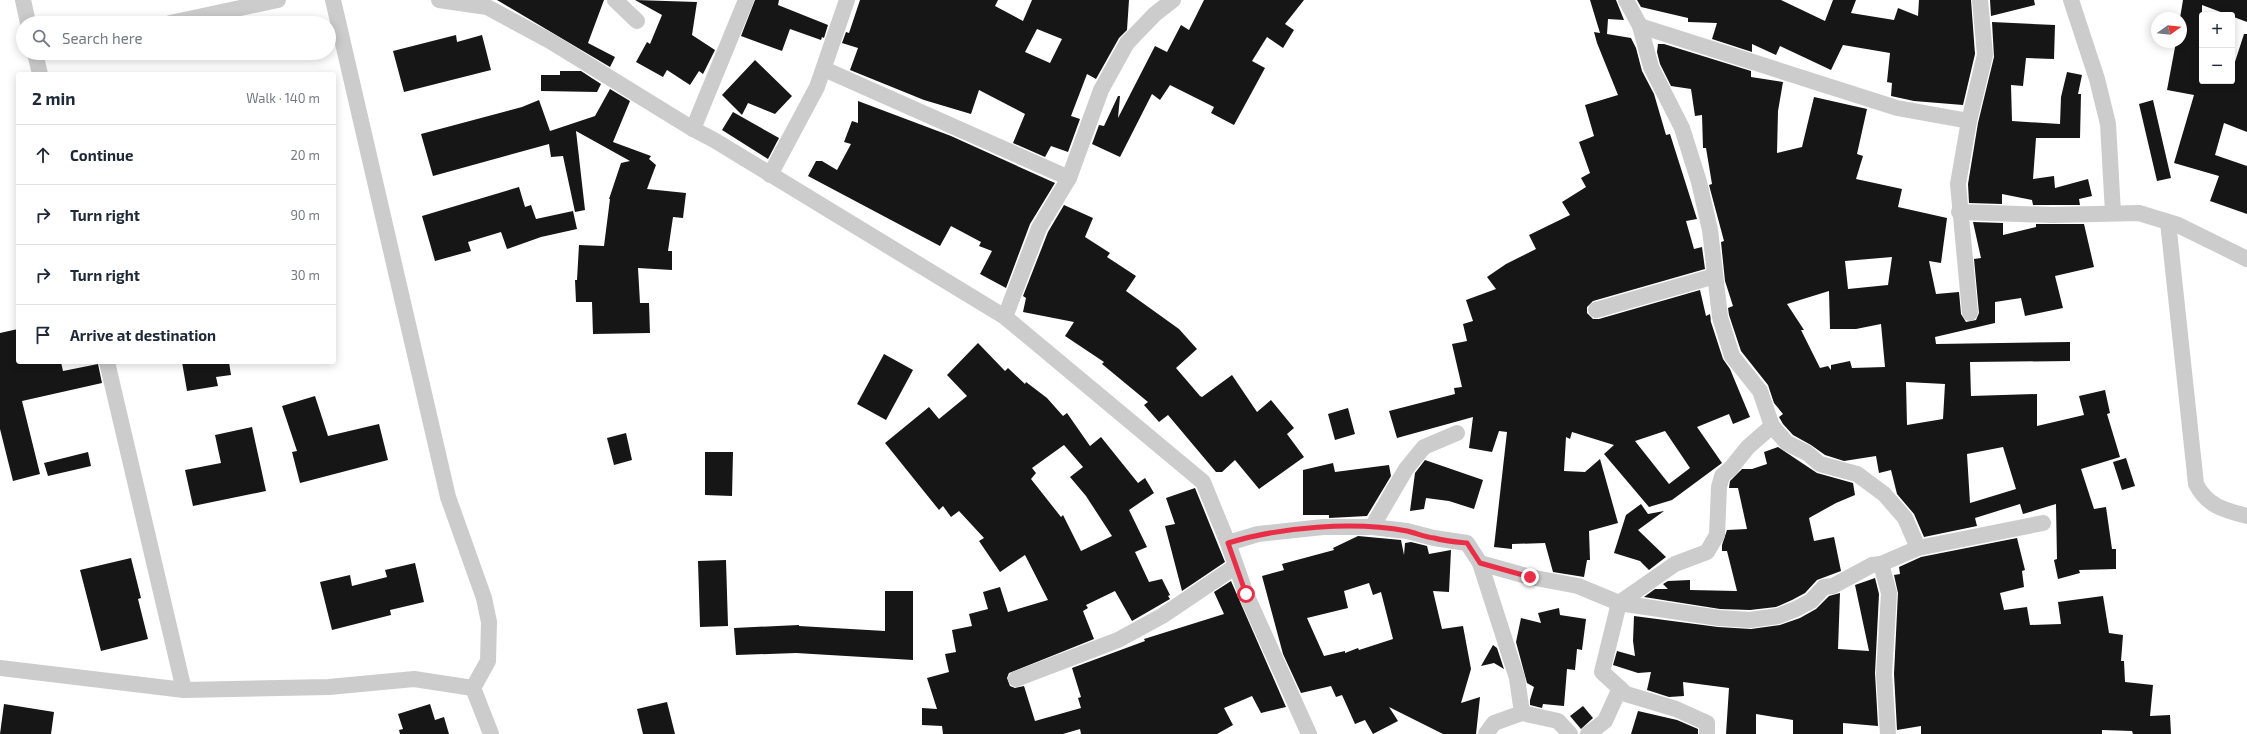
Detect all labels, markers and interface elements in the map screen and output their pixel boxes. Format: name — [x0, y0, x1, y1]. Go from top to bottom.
north arrow — [2151, 12, 2187, 48]
map controls — [2199, 12, 2235, 84]
button: + — [2199, 12, 2235, 48]
search box — [16, 16, 336, 60]
icon: search — [30, 27, 52, 49]
text: Search here — [62, 29, 143, 47]
button: − — [2199, 48, 2235, 84]
text: 2 min — [32, 88, 75, 108]
text: Walk · 140 m — [246, 90, 320, 106]
icon: ahead — [32, 144, 54, 166]
text: Continue — [70, 146, 133, 164]
text: 20 m — [291, 147, 320, 163]
icon: right — [32, 204, 54, 226]
text: Turn right — [70, 206, 140, 224]
text: 90 m — [290, 207, 320, 223]
icon: right — [32, 264, 54, 286]
text: Turn right — [70, 266, 140, 284]
text: 30 m — [291, 267, 320, 283]
icon: arrive — [32, 324, 54, 346]
text: Arrive at destination — [70, 326, 216, 344]
route end — [1521, 568, 1539, 586]
route start — [1237, 585, 1255, 603]

